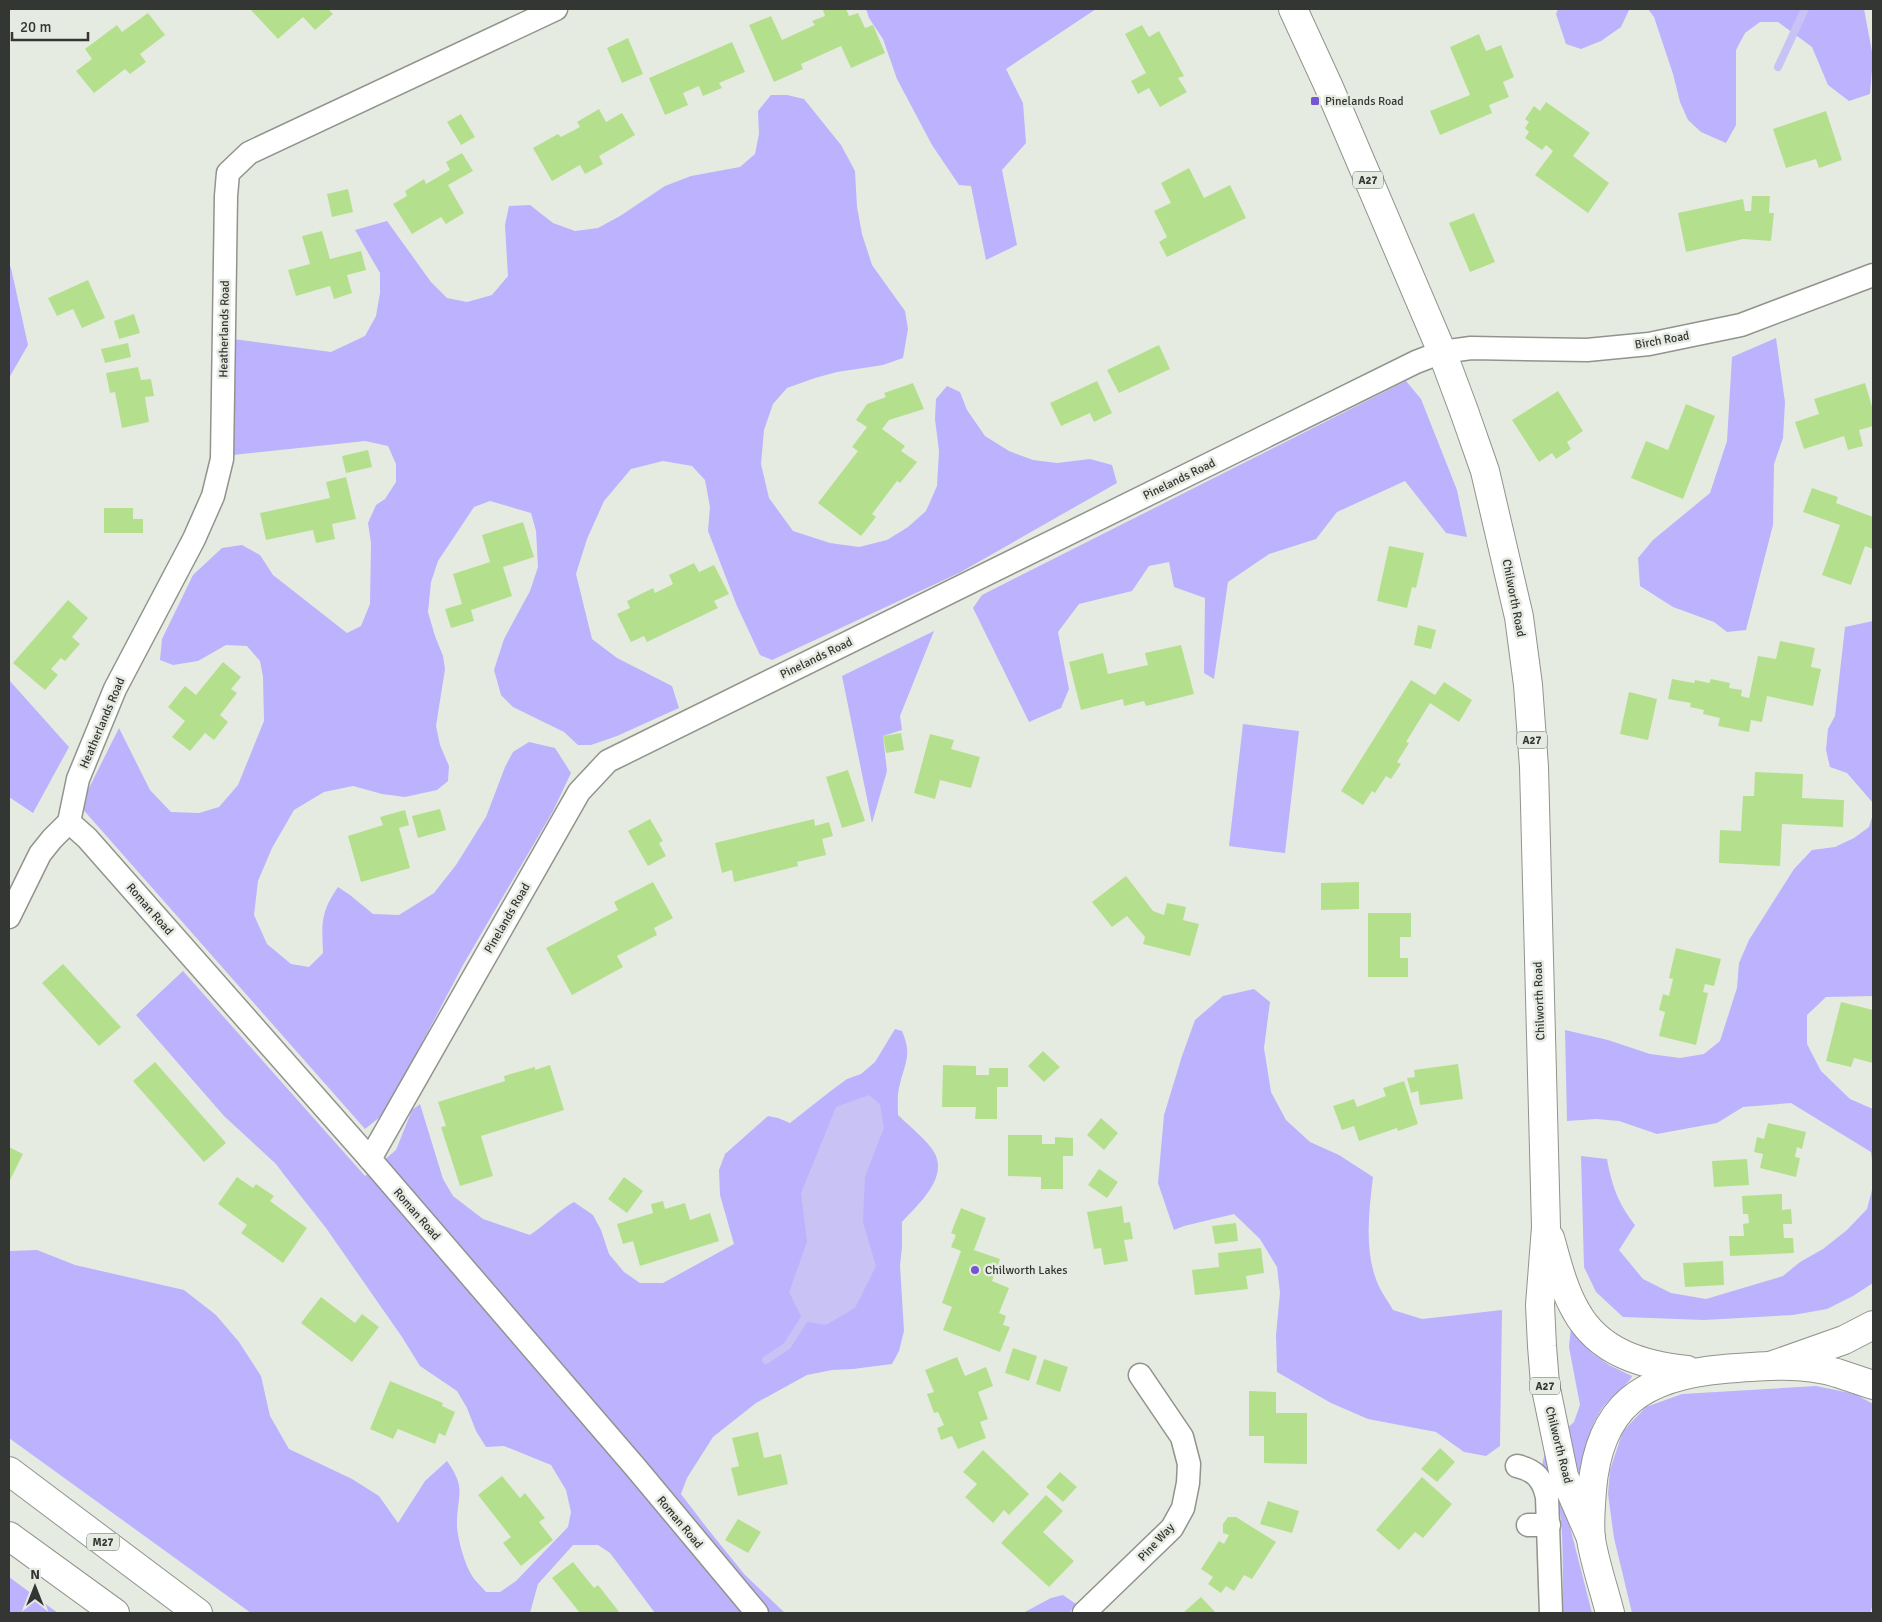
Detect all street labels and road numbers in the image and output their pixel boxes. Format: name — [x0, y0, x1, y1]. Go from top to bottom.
road number: A27 — [1353, 172, 1383, 188]
street label: Heatherlands Road — [216, 280, 233, 378]
street label: Birch Road — [1634, 328, 1691, 353]
street label: Pinelands Road — [1141, 455, 1218, 503]
street label: Chilworth Road — [1499, 558, 1528, 638]
street label: Pinelands Road — [778, 634, 855, 682]
street label: Heatherlands Road — [77, 675, 128, 771]
road number: A27 — [1517, 732, 1547, 748]
street label: Roman Road — [123, 880, 176, 938]
street label: Pinelands Road — [481, 880, 534, 956]
street label: Chilworth Road — [1531, 961, 1548, 1041]
street label: Roman Road — [390, 1185, 443, 1243]
road number: A27 — [1530, 1378, 1560, 1394]
street label: Chilworth Road — [1542, 1405, 1575, 1485]
street label: Roman Road — [653, 1493, 706, 1552]
street label: Pine Way — [1135, 1520, 1178, 1564]
road number: M27 — [87, 1534, 119, 1550]

